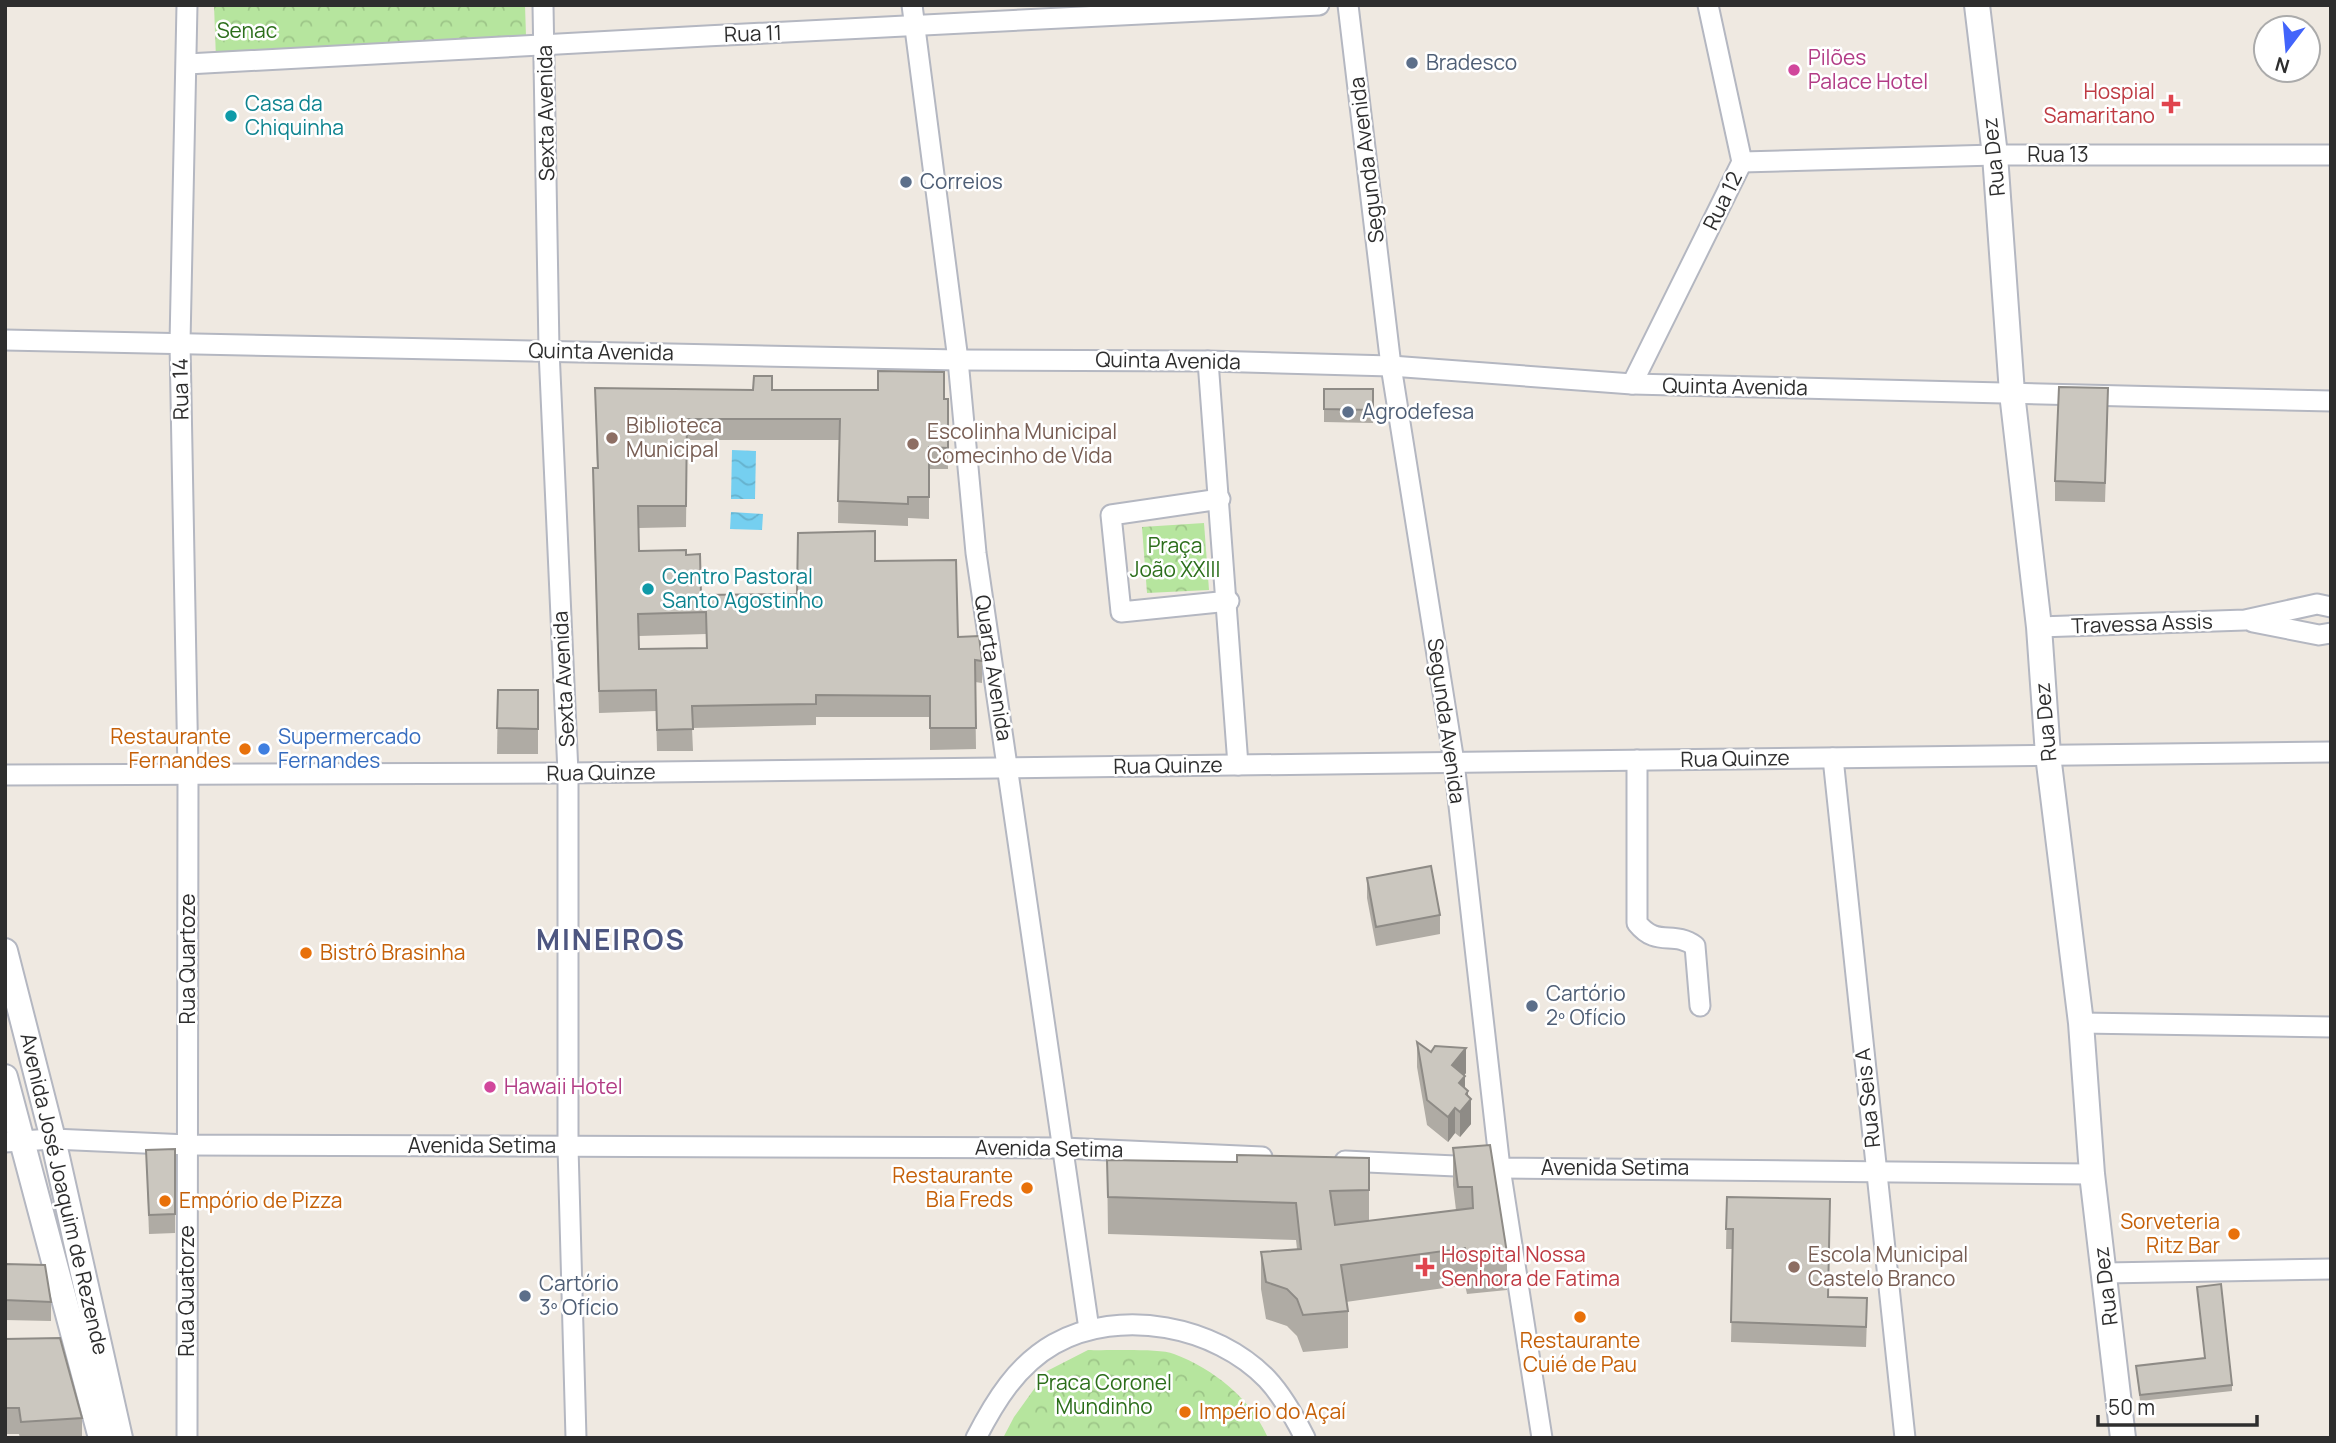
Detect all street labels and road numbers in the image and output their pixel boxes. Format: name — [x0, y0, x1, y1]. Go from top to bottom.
street label: Rua 11 — [724, 18, 782, 48]
street label: Sexta Avenida — [530, 45, 560, 181]
street label: Segunda Avenida — [1342, 76, 1390, 245]
street label: Rua Dez — [1975, 116, 2011, 198]
street label: Rua 13 — [2027, 140, 2089, 168]
street label: Rua 12 — [1696, 167, 1748, 234]
street label: Quinta Avenida — [528, 336, 674, 366]
street label: Quinta Avenida — [1095, 345, 1241, 375]
street label: Rua 14 — [165, 358, 195, 420]
street label: Quinta Avenida — [1662, 371, 1808, 401]
street label: Quarta Avenida — [969, 593, 1019, 743]
street label: Travessa Assis — [2071, 607, 2213, 639]
street label: Sexta Avenida — [545, 610, 581, 748]
street label: Segunda Avenida — [1422, 636, 1472, 805]
street label: Rua Dez — [2028, 681, 2062, 763]
street label: Rua Quinze — [1680, 743, 1790, 773]
street label: Rua Quinze — [1113, 750, 1223, 780]
street label: Rua Quinze — [546, 757, 656, 787]
street label: Rua Quartoze — [173, 893, 201, 1025]
street label: Avenida José Joaquim de Rezende — [14, 1030, 116, 1357]
street label: Rua Seis A — [1848, 1047, 1886, 1149]
street label: Avenida Setima — [408, 1131, 556, 1159]
street label: Avenida Setima — [975, 1133, 1123, 1163]
street label: Avenida Setima — [1541, 1153, 1689, 1181]
street label: Rua Quatorze — [172, 1225, 200, 1357]
street label: Rua Dez — [2086, 1245, 2124, 1327]

